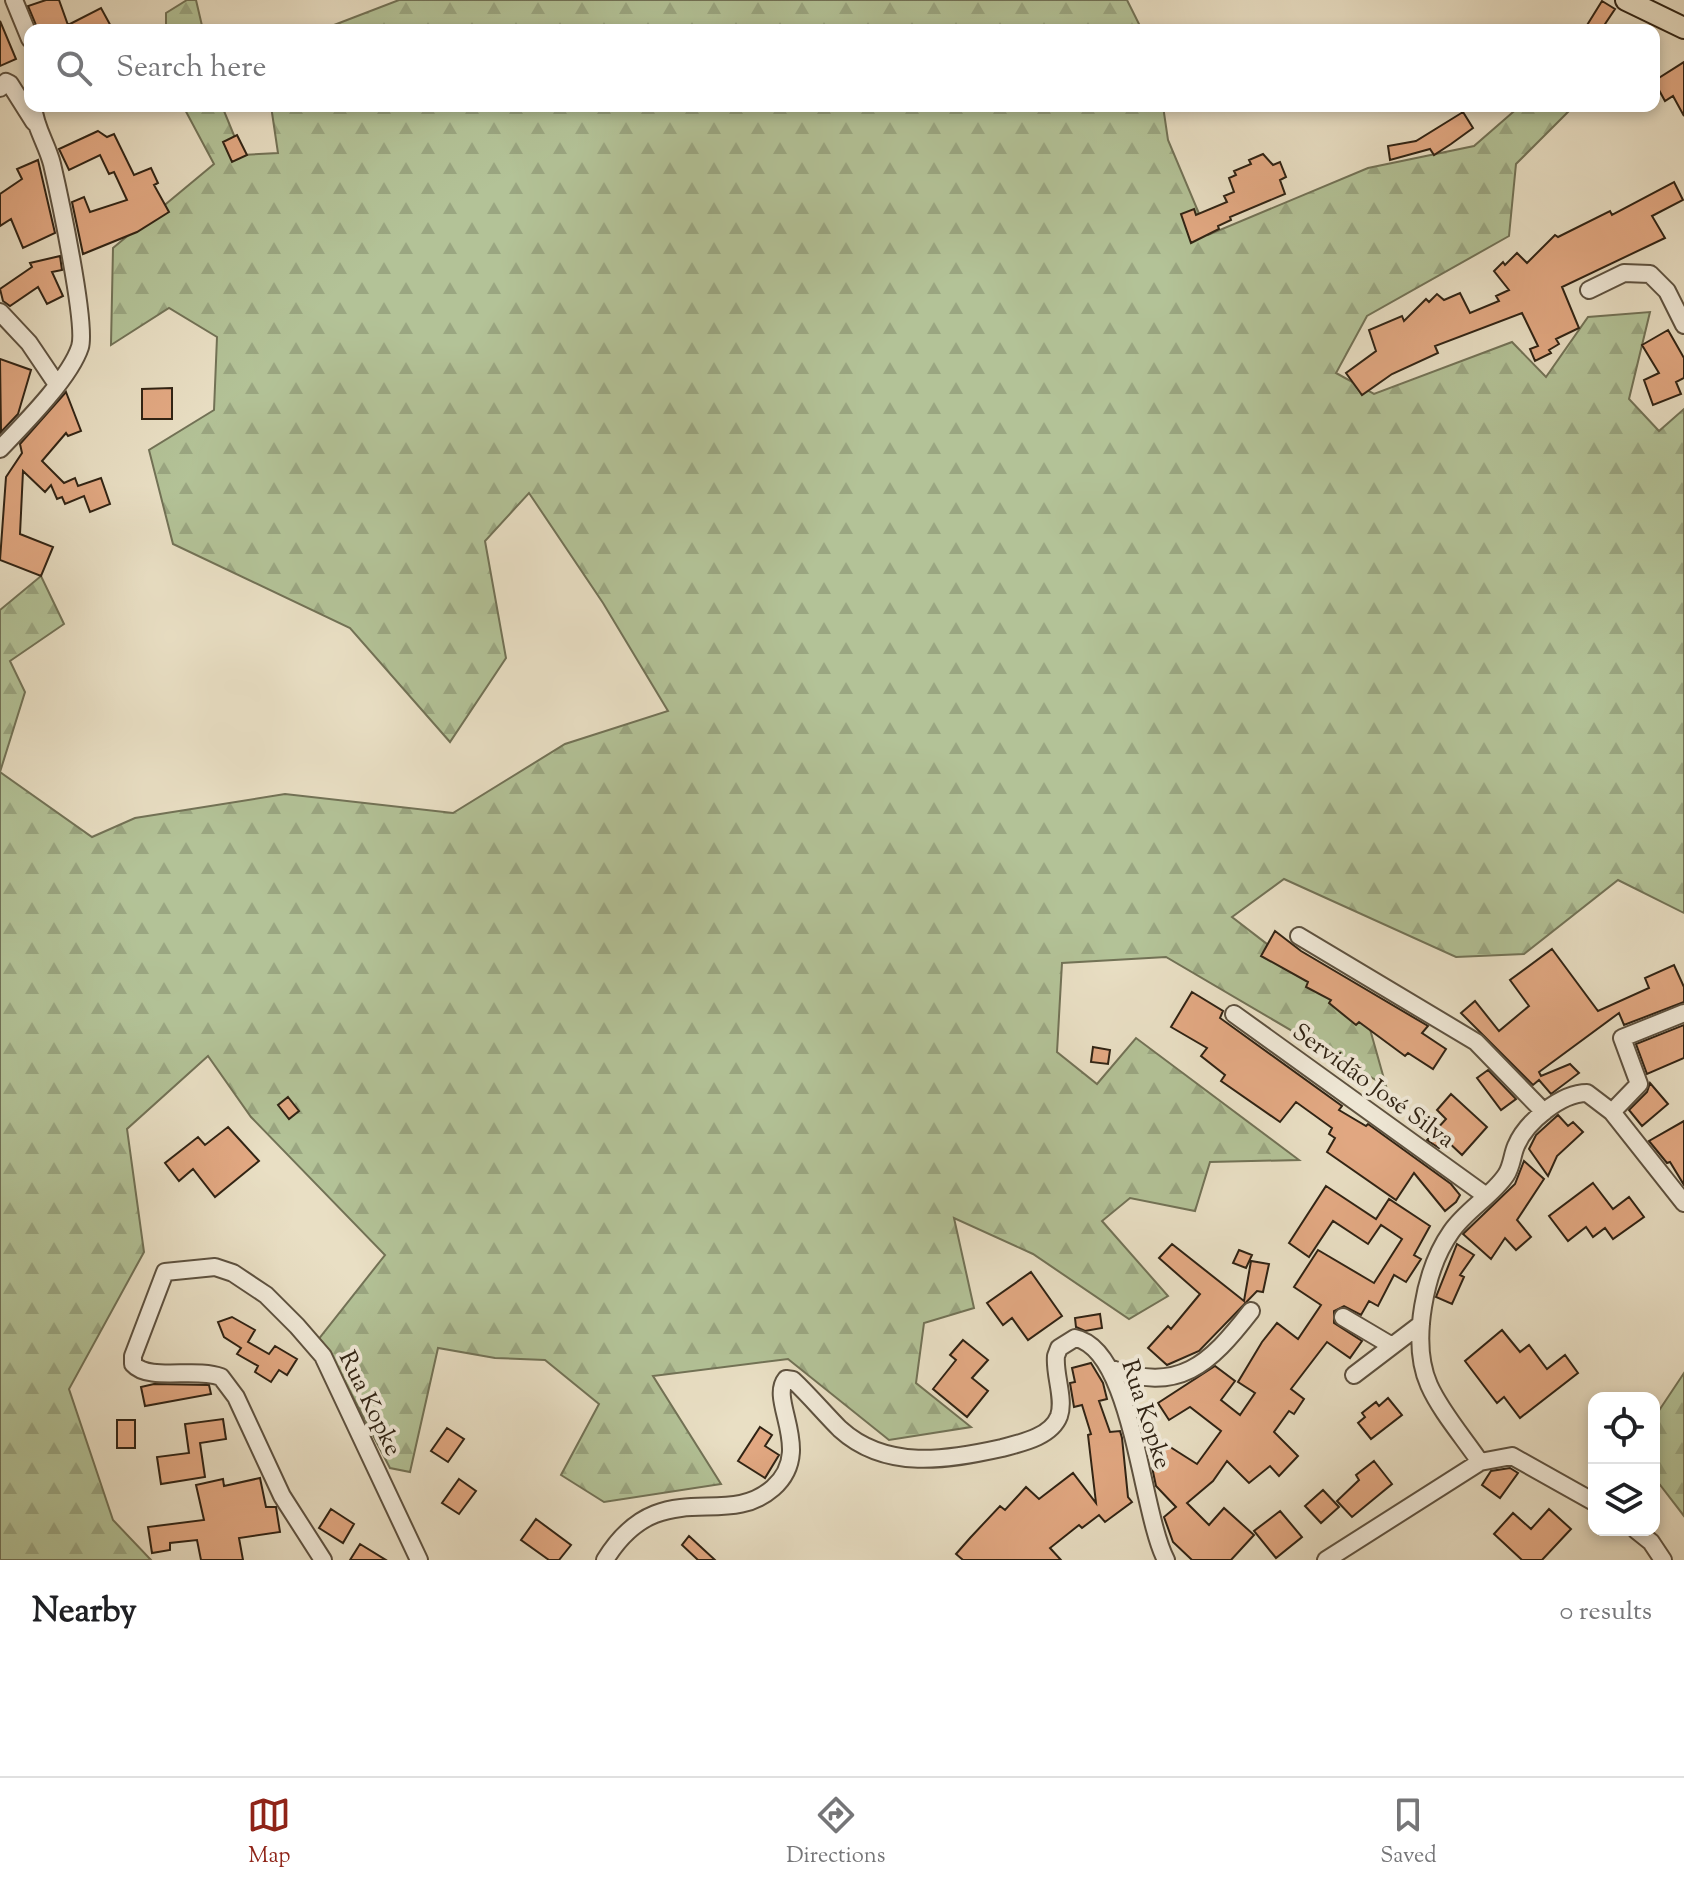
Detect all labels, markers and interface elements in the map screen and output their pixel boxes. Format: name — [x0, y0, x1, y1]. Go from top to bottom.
search box — [24, 24, 1660, 112]
icon: search — [52, 46, 96, 90]
text: Search here — [116, 47, 266, 90]
street label: Servidão José Silva — [1285, 1016, 1461, 1157]
street label: Rua Kopke — [329, 1346, 409, 1462]
street label: Rua Kopke — [1112, 1356, 1179, 1473]
map controls — [1588, 1392, 1660, 1536]
button: locate — [1588, 1392, 1660, 1464]
button: layers — [1588, 1464, 1660, 1536]
text: Nearby — [32, 1588, 137, 1637]
text: 0 results — [1560, 1594, 1652, 1631]
tab: Map — [247, 1793, 291, 1873]
tab: Directions — [786, 1793, 885, 1873]
tab: Saved — [1380, 1793, 1437, 1873]

